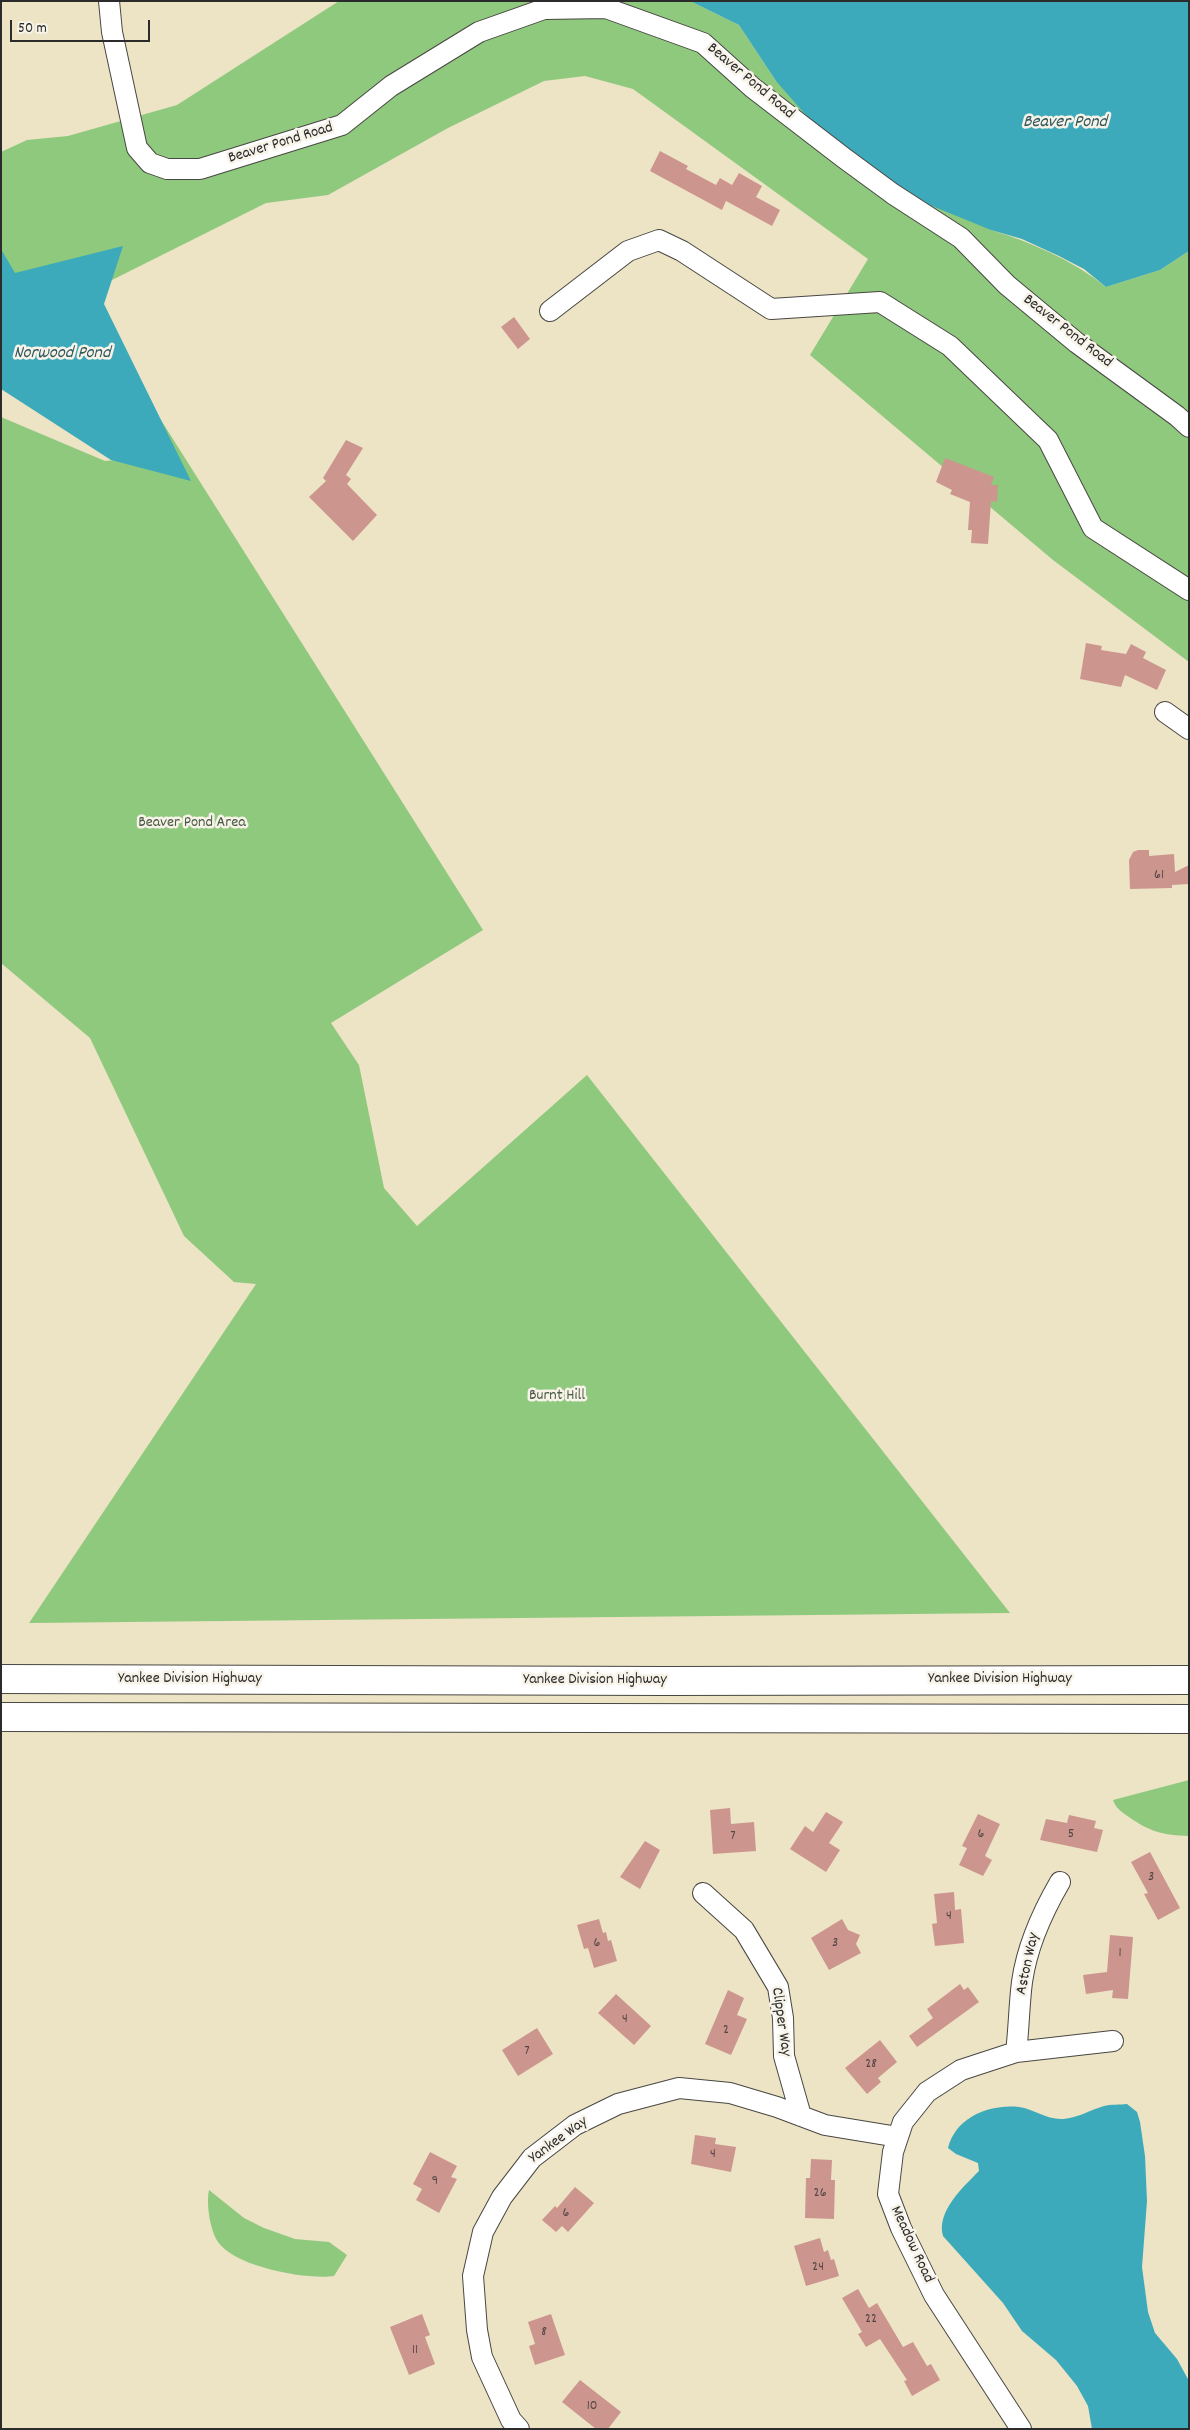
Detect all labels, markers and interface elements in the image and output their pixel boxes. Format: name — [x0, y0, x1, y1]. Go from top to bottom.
scale bar — [12, 10, 152, 42]
text: 50 m — [18, 18, 47, 40]
street label: Beaver Pond Road — [702, 40, 798, 124]
water label: Beaver Pond — [1023, 113, 1107, 135]
street label: Beaver Pond Road — [226, 119, 336, 169]
street label: Beaver Pond Road — [1018, 291, 1116, 373]
water label: Norwood Pond — [14, 344, 110, 366]
park label: Beaver Pond Area — [138, 814, 246, 834]
house number: 61 — [1154, 868, 1164, 884]
park label: Burnt Hill — [529, 1387, 585, 1407]
street label: Yankee Division Highway — [118, 1670, 262, 1690]
street label: Yankee Division Highway — [928, 1670, 1072, 1690]
street label: Yankee Division Highway — [523, 1671, 667, 1691]
house number: 6 — [978, 1827, 984, 1843]
house number: 5 — [1068, 1827, 1074, 1843]
house number: 7 — [730, 1829, 736, 1845]
house number: 3 — [1148, 1870, 1154, 1886]
house number: 4 — [946, 1909, 952, 1925]
street label: Aston Way — [1013, 1931, 1045, 1997]
house number: 6 — [594, 1936, 600, 1952]
house number: 3 — [832, 1936, 838, 1952]
house number: 1 — [1118, 1946, 1122, 1962]
street label: Clipper Way — [766, 1986, 794, 2058]
house number: 4 — [622, 2012, 628, 2028]
house number: 2 — [723, 2023, 729, 2039]
house number: 7 — [524, 2044, 530, 2060]
house number: 28 — [865, 2057, 877, 2073]
street label: Yankee Way — [526, 2113, 592, 2169]
house number: 4 — [710, 2147, 716, 2163]
house number: 9 — [432, 2174, 438, 2190]
house number: 26 — [814, 2186, 826, 2202]
street label: Meadow Road — [885, 2204, 937, 2286]
house number: 6 — [563, 2206, 569, 2222]
house number: 24 — [812, 2260, 824, 2276]
house number: 22 — [865, 2312, 877, 2328]
house number: 8 — [541, 2325, 547, 2341]
house number: 11 — [412, 2343, 418, 2359]
house number: 10 — [587, 2399, 597, 2415]

